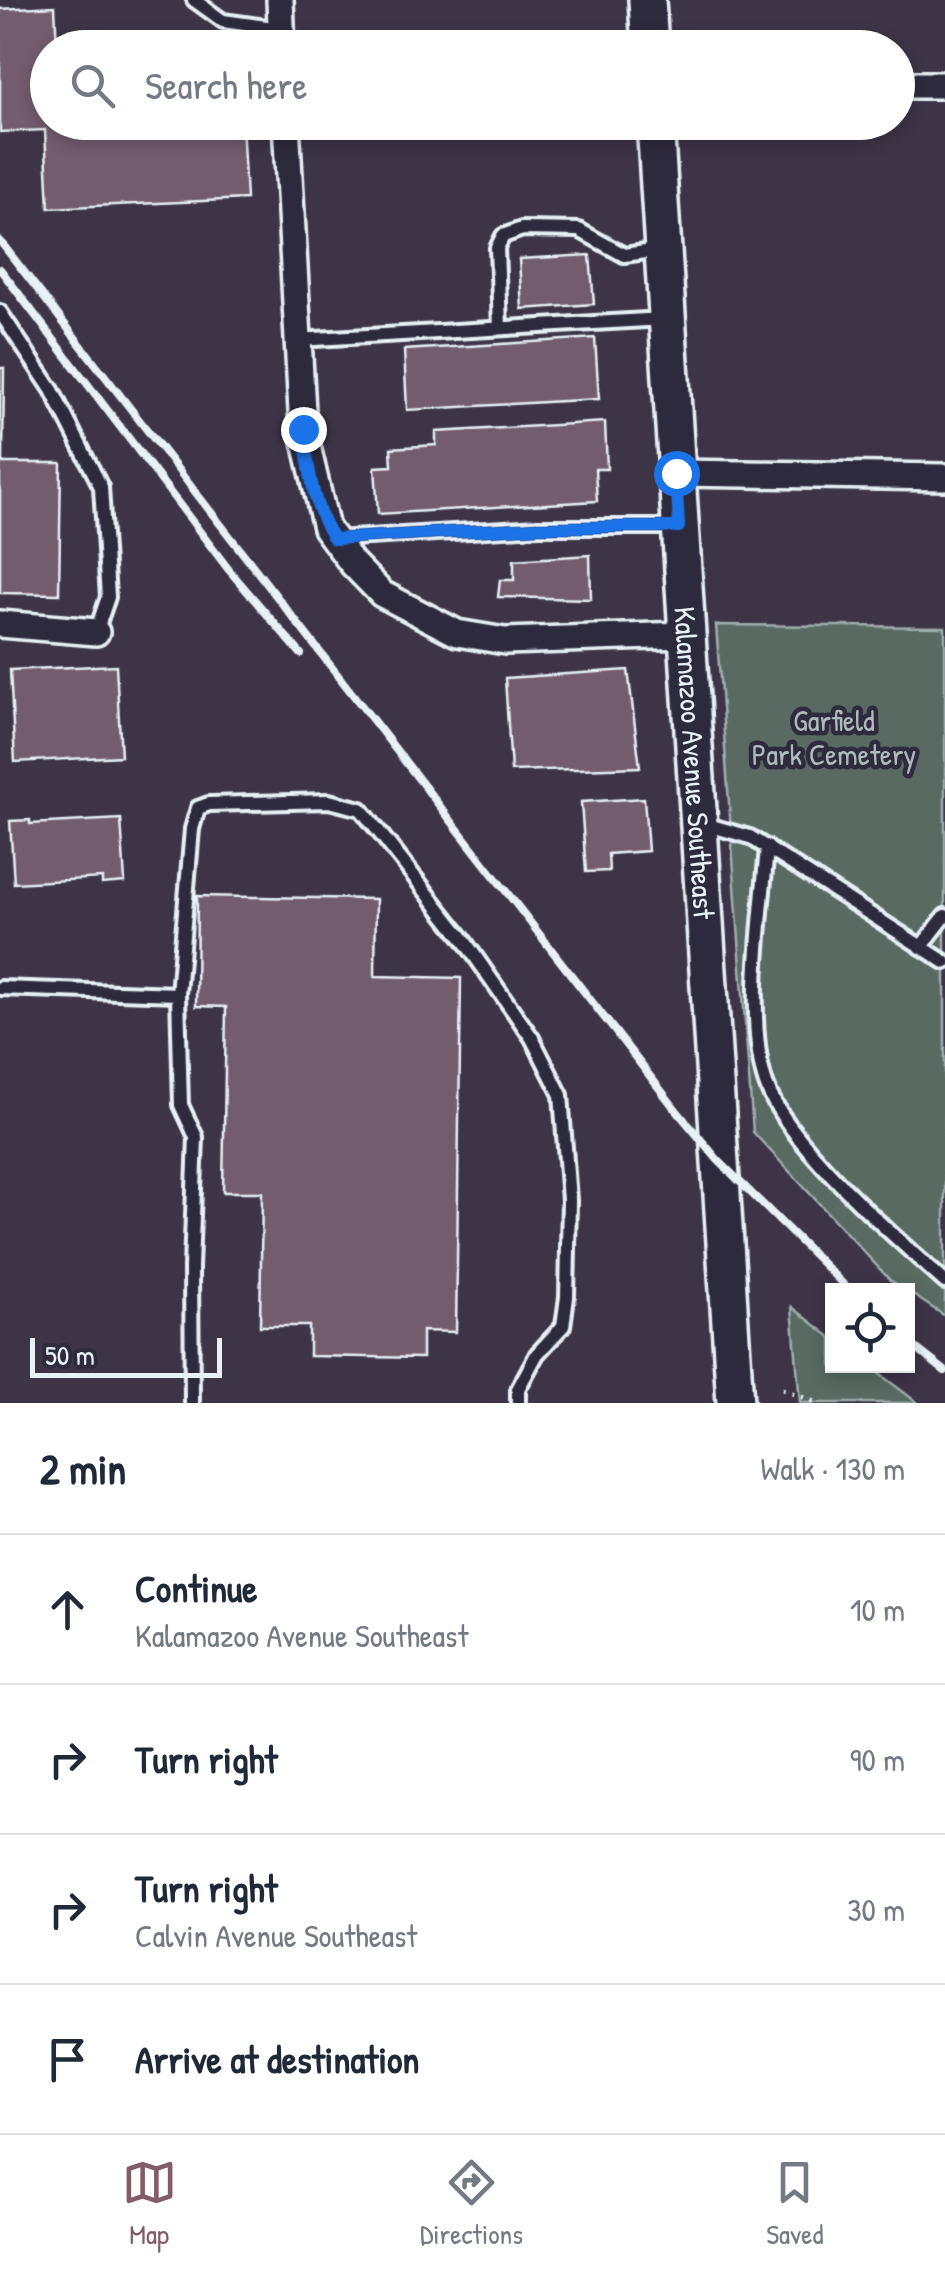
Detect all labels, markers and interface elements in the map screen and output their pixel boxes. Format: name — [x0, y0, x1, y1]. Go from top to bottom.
search box — [30, 30, 915, 140]
icon: search — [65, 58, 120, 113]
text: Search here — [145, 59, 307, 111]
route end — [281, 407, 327, 453]
route start — [654, 451, 700, 497]
street label: Kalamazoo Avenue Southeast — [665, 605, 725, 921]
park label: Garfield Park Cemetery — [752, 700, 916, 774]
map controls — [825, 1283, 915, 1373]
button: locate — [825, 1283, 915, 1373]
scale bar — [30, 1333, 222, 1378]
text: 50 m — [45, 1336, 95, 1374]
text: 2 min — [40, 1440, 126, 1497]
text: Walk · 130 m — [760, 1447, 905, 1490]
text: Continue — [135, 1562, 257, 1614]
icon: ahead — [40, 1582, 95, 1637]
text: 10 m — [850, 1588, 905, 1631]
text: Kalamazoo Avenue Southeast — [135, 1614, 468, 1657]
icon: right — [40, 1732, 95, 1787]
text: Turn right — [135, 1733, 278, 1785]
text: 90 m — [850, 1738, 905, 1781]
text: Turn right — [135, 1862, 278, 1914]
icon: right — [40, 1882, 95, 1937]
text: 30 m — [847, 1888, 905, 1931]
text: Calvin Avenue Southeast — [135, 1914, 417, 1957]
icon: arrive — [40, 2032, 95, 2087]
text: Arrive at destination — [135, 2033, 419, 2085]
tab: Map — [122, 2155, 177, 2253]
tab: Directions — [420, 2155, 523, 2253]
tab: Saved — [766, 2155, 823, 2253]

